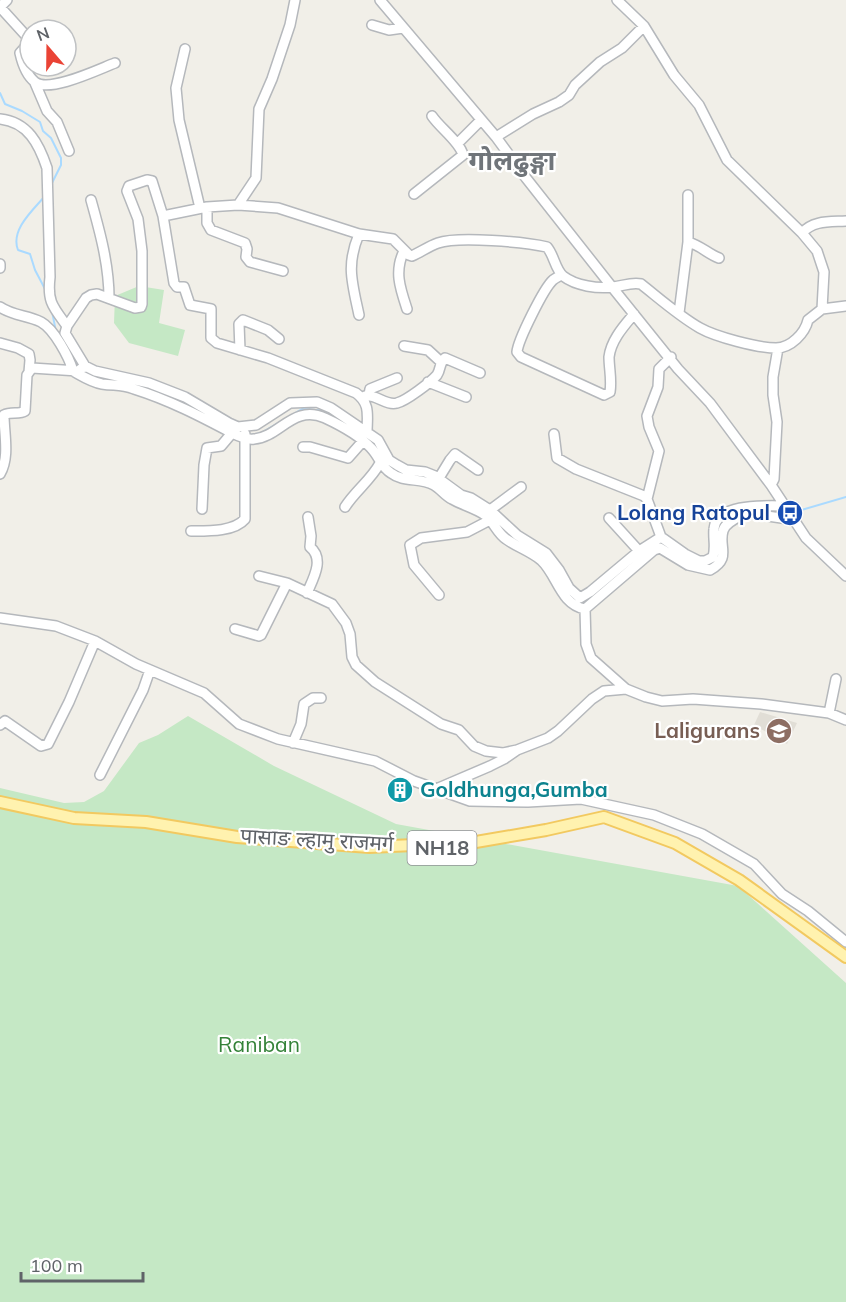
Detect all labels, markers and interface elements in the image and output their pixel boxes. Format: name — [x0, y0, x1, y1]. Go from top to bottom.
north arrow — [18, 18, 78, 78]
text: N — [34, 22, 52, 45]
district label: गोलढुङ्गा — [469, 143, 556, 177]
bus stop icon: Lolang Ratopul — [775, 498, 805, 528]
place label: Lolang Ratopul — [617, 499, 770, 525]
school or university icon: Laligurans — [764, 716, 794, 746]
place label: Laligurans — [654, 717, 760, 743]
building icon: Goldhunga,Gumba — [385, 775, 415, 805]
place label: Goldhunga,Gumba — [420, 776, 608, 802]
street label: पासाङ ल्हामु राजमर्ग — [240, 822, 396, 857]
road number: NH18 — [408, 831, 476, 865]
park label: Raniban — [218, 1031, 300, 1057]
scale bar — [21, 1245, 142, 1283]
text: 100 m — [30, 1254, 83, 1277]

